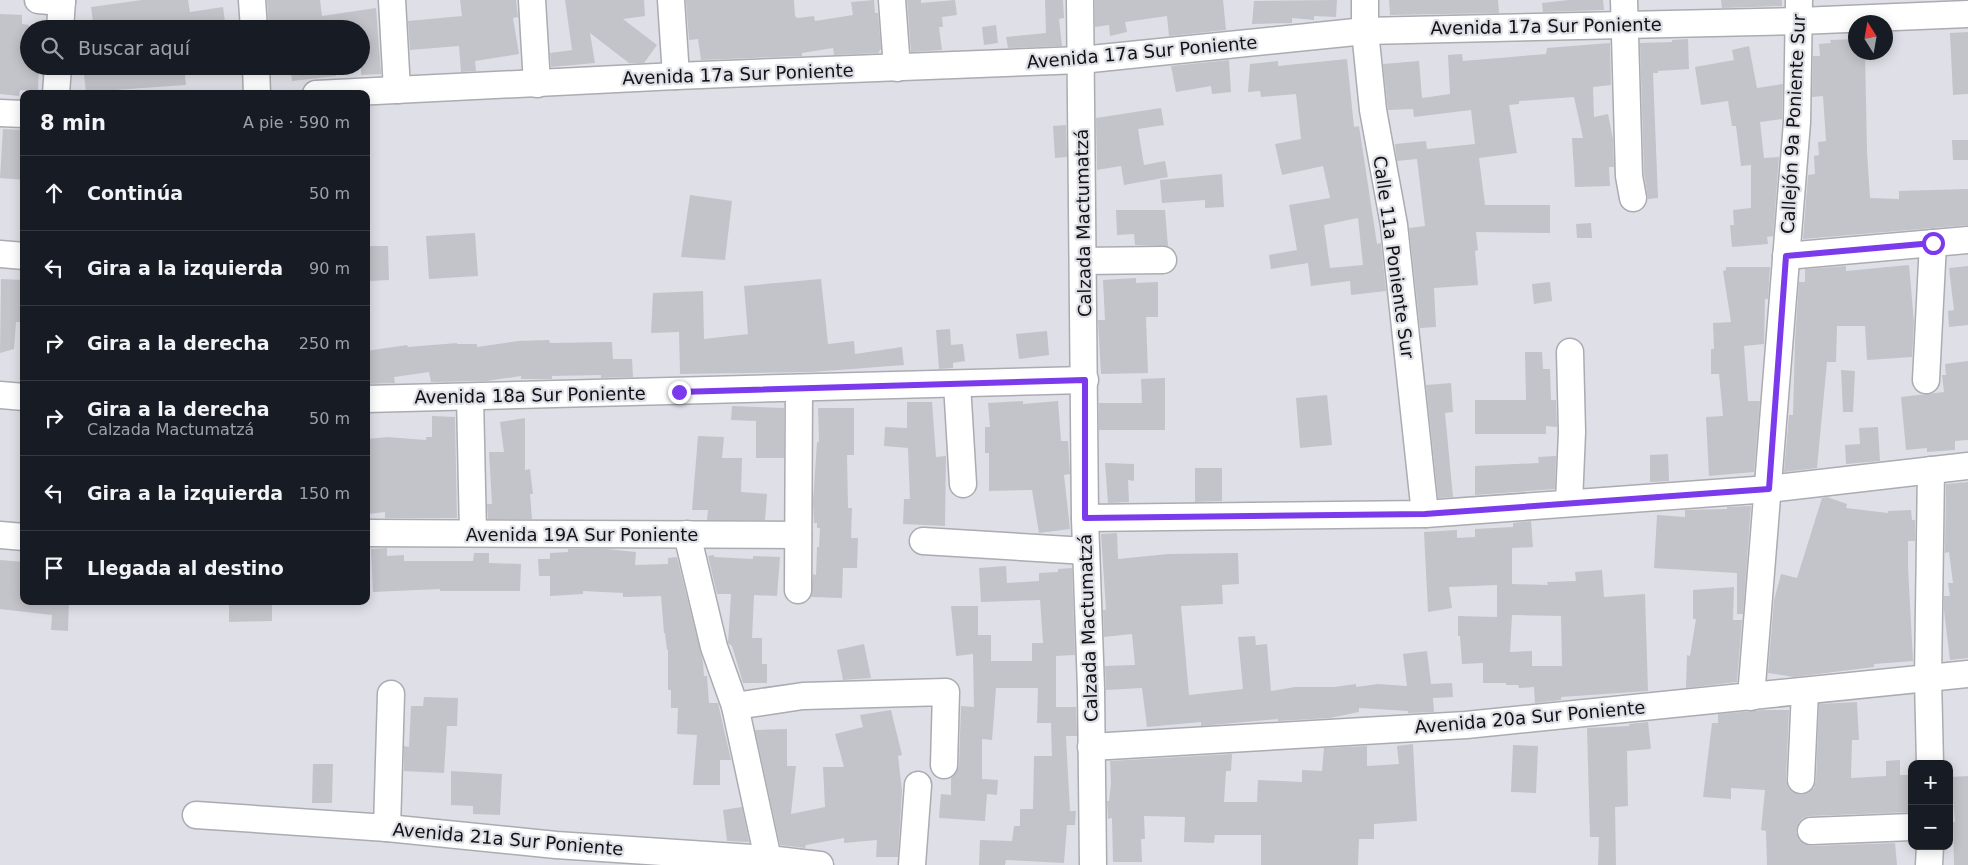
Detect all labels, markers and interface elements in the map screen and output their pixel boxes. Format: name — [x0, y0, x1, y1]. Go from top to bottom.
street label: Avenida 17a Sur Poniente — [1430, 13, 1662, 39]
street label: Callejón 9a Poniente Sur — [1777, 13, 1809, 235]
north arrow — [1848, 15, 1893, 60]
search box — [20, 20, 370, 75]
street label: Avenida 17a Sur Poniente — [1026, 31, 1258, 73]
icon: search — [38, 34, 66, 62]
text: Buscar aquí — [78, 37, 190, 59]
street label: Avenida 17a Sur Poniente — [622, 59, 854, 89]
text: 8 min — [40, 111, 106, 135]
text: A pie · 590 m — [243, 113, 350, 132]
street label: Calzada Mactumatzá — [1071, 129, 1095, 317]
street label: Calle 11a Poniente Sur — [1369, 154, 1419, 360]
icon: ahead — [40, 179, 68, 207]
text: Continúa — [87, 182, 183, 204]
text: 50 m — [309, 184, 350, 203]
route start — [1922, 232, 1945, 255]
icon: left — [40, 254, 68, 282]
text: Gira a la izquierda — [87, 257, 283, 279]
text: 90 m — [309, 259, 350, 278]
icon: right — [40, 329, 68, 357]
text: Gira a la derecha — [87, 332, 270, 354]
text: 250 m — [299, 334, 350, 353]
route end — [668, 381, 691, 404]
street label: Avenida 18a Sur Poniente — [414, 382, 646, 408]
text: Gira a la derecha — [87, 398, 270, 420]
icon: right — [40, 404, 68, 432]
text: 50 m — [309, 409, 350, 428]
text: Calzada Mactumatzá — [87, 420, 254, 439]
icon: left — [40, 479, 68, 507]
text: Gira a la izquierda — [87, 482, 283, 504]
text: 150 m — [299, 484, 350, 503]
street label: Avenida 19A Sur Poniente — [466, 524, 698, 545]
street label: Calzada Mactumatzá — [1074, 534, 1102, 722]
icon: arrive — [40, 554, 68, 582]
text: Llegada al destino — [87, 557, 284, 579]
street label: Avenida 20a Sur Poniente — [1414, 696, 1646, 738]
map controls — [1908, 760, 1953, 850]
button: + — [1908, 760, 1953, 805]
button: − — [1908, 805, 1953, 850]
street label: Avenida 21a Sur Poniente — [392, 818, 624, 860]

